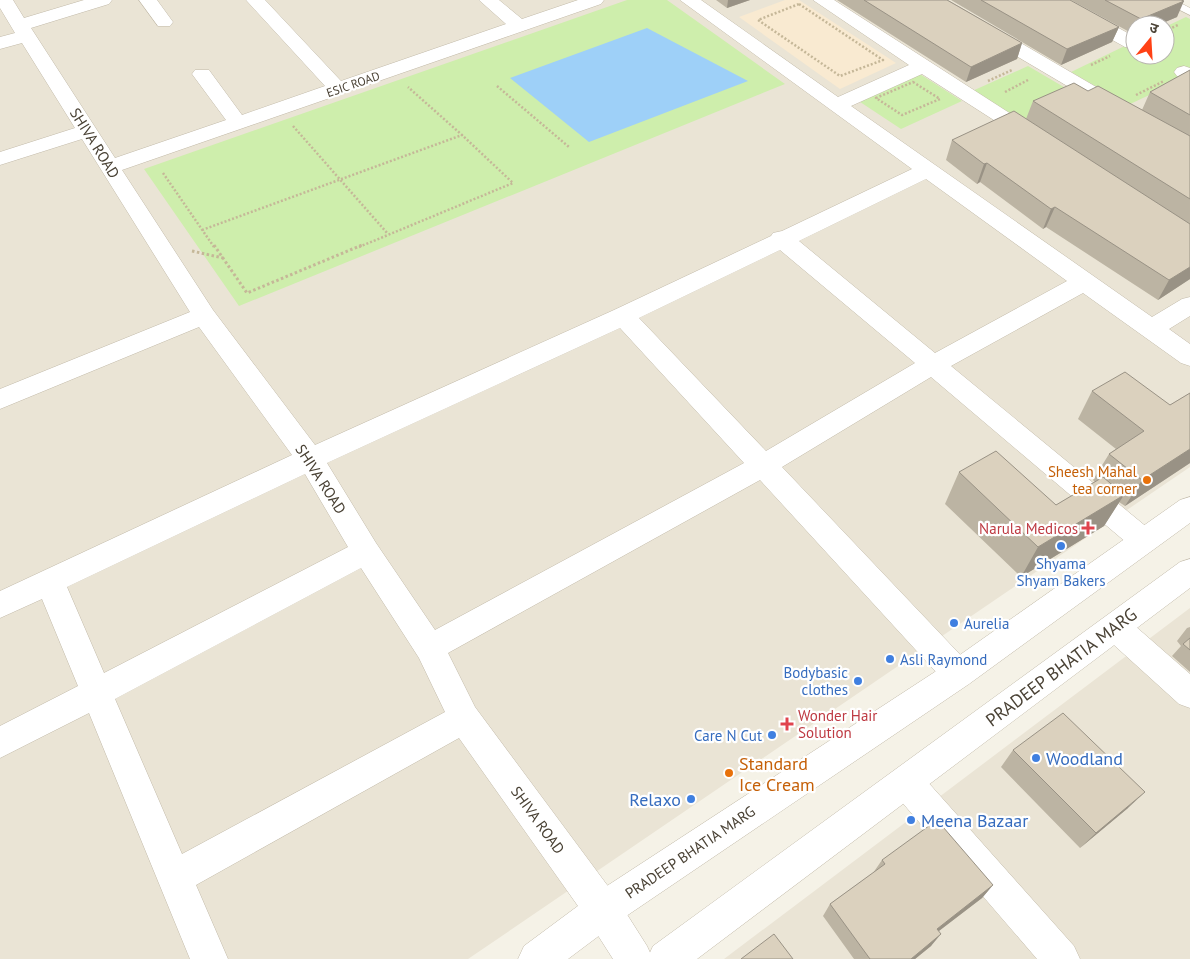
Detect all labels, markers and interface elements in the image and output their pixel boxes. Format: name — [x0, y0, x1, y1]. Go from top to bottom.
north arrow — [1125, 15, 1175, 65]
text: उ — [1147, 18, 1161, 38]
street label: ESIC ROAD — [324, 68, 382, 100]
street label: SHIVA ROAD — [66, 104, 124, 182]
street label: SHIVA ROAD — [291, 441, 351, 517]
place label: Sheesh Mahal tea corner — [1048, 462, 1138, 498]
marker: Sheesh Mahal tea corner — [1141, 474, 1153, 486]
place label: Narula Medicos — [979, 519, 1078, 538]
marker: Narula Medicos — [1082, 522, 1094, 534]
marker: Shyama Shyam Bakers — [1055, 540, 1067, 552]
place label: Shyama Shyam Bakers — [1016, 554, 1106, 590]
street label: PRADEEP BHATIA MARG — [981, 603, 1141, 731]
place label: Aurelia — [964, 614, 1009, 633]
marker: Aurelia — [948, 617, 960, 629]
place label: Asli Raymond — [900, 650, 987, 669]
marker: Asli Raymond — [884, 653, 896, 665]
place label: Bodybasic clothes — [783, 663, 848, 699]
marker: Bodybasic clothes — [852, 675, 864, 687]
place label: Wonder Hair Solution — [798, 706, 877, 742]
marker: Wonder Hair Solution — [780, 717, 794, 731]
place label: Care N Cut — [694, 726, 762, 745]
marker: Care N Cut — [766, 729, 778, 741]
place label: Woodland — [1046, 747, 1123, 770]
place label: Standard Ice Cream — [739, 752, 815, 796]
marker: Woodland — [1030, 752, 1042, 764]
marker: Standard Ice Cream — [723, 767, 735, 779]
street label: SHIVA ROAD — [507, 782, 569, 858]
place label: Relaxo — [629, 788, 681, 811]
marker: Relaxo — [685, 793, 697, 805]
street label: PRADEEP BHATIA MARG — [621, 801, 759, 903]
place label: Meena Bazaar — [921, 809, 1028, 832]
marker: Meena Bazaar — [905, 814, 917, 826]

